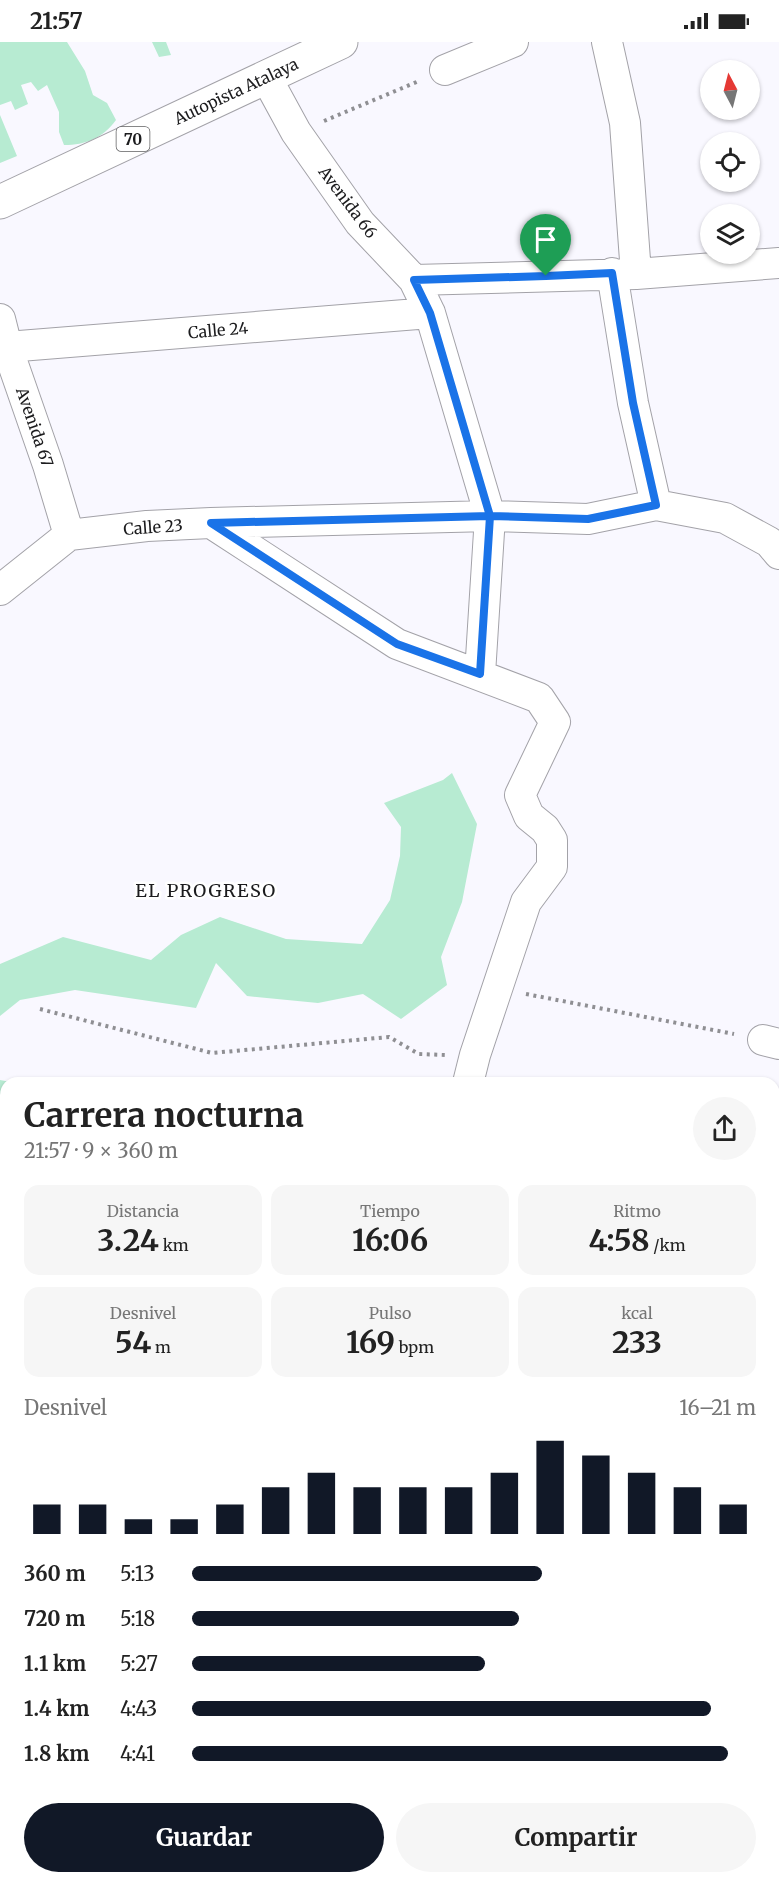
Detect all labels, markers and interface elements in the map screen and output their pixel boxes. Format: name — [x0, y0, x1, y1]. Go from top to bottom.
text: 21:57 — [30, 7, 83, 35]
street label: Autopista Atalaya — [170, 53, 302, 129]
north arrow — [700, 60, 760, 120]
map controls — [700, 60, 760, 264]
road number: 70 — [116, 127, 150, 151]
button: locate — [700, 132, 760, 192]
street label: Avenida 66 — [314, 161, 382, 242]
button: layers — [700, 204, 760, 264]
pin — [520, 214, 571, 276]
icon: arrive — [529, 223, 562, 256]
street label: Calle 24 — [187, 317, 249, 343]
street label: Avenida 67 — [12, 384, 58, 469]
street label: Calle 23 — [123, 515, 183, 539]
district label: EL PROGRESO — [135, 879, 277, 902]
text: Carrera nocturna — [24, 1095, 304, 1136]
button: share — [693, 1097, 756, 1160]
text: 21:57 · 9 × 360 m — [24, 1138, 178, 1163]
text: Distancia — [107, 1201, 179, 1221]
text: Tiempo — [360, 1201, 420, 1221]
text: Ritmo — [613, 1201, 661, 1221]
text: 3.24 — [97, 1221, 159, 1259]
text: 16:06 — [352, 1221, 428, 1259]
text: 4:58 — [588, 1221, 650, 1259]
text: km — [159, 1235, 189, 1255]
text: /km — [650, 1235, 686, 1255]
text: Desnivel — [110, 1303, 176, 1323]
text: Pulso — [369, 1303, 411, 1323]
text: kcal — [621, 1303, 653, 1323]
text: 54 — [115, 1323, 151, 1361]
text: 169 — [346, 1323, 395, 1361]
text: 233 — [612, 1323, 662, 1361]
text: m — [151, 1337, 171, 1357]
text: bpm — [395, 1337, 434, 1357]
text: Desnivel — [24, 1395, 107, 1420]
text: 16–21 m — [679, 1395, 756, 1420]
text: 360 m — [24, 1561, 86, 1586]
text: 5:13 — [120, 1561, 155, 1586]
text: 720 m — [24, 1606, 85, 1631]
text: 5:18 — [120, 1606, 155, 1631]
text: 1.1 km — [24, 1651, 86, 1676]
text: 5:27 — [120, 1651, 158, 1676]
text: 1.4 km — [24, 1696, 89, 1721]
text: 4:43 — [120, 1696, 157, 1721]
text: 1.8 km — [24, 1741, 89, 1766]
text: 4:41 — [120, 1741, 155, 1766]
button: Guardar — [24, 1803, 384, 1872]
button: Compartir — [396, 1803, 756, 1872]

